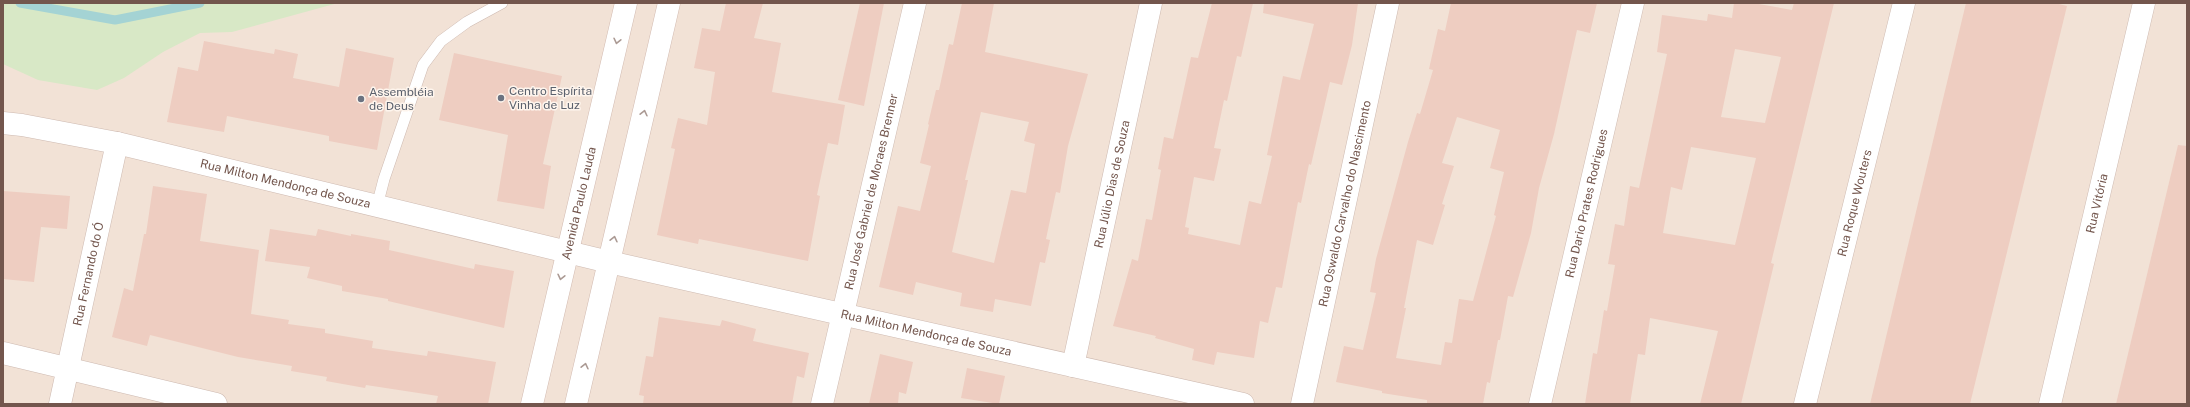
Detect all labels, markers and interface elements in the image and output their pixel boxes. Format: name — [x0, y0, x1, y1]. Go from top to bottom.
one-way arrow — [613, 38, 621, 44]
place label: Centro Espírita Vinha de Luz — [509, 84, 592, 112]
place label: Assembléia de Deus — [369, 85, 434, 113]
street label: Rua José Gabriel de Moraes Brenner — [842, 92, 901, 291]
marker: Centro Espírita Vinha de Luz — [496, 93, 506, 103]
marker: Assembléia de Deus — [356, 94, 366, 104]
street label: Rua Oswaldo Carvalho do Nascimento — [1316, 99, 1374, 308]
one-way arrow — [639, 109, 647, 116]
street label: Rua Júlio Dias de Souza — [1092, 119, 1133, 249]
street label: Rua Dario Prates Rodrigues — [1563, 128, 1611, 279]
street label: Avenida Paulo Lauda — [559, 146, 599, 261]
street label: Rua Roque Wouters — [1835, 148, 1875, 258]
street label: Rua Milton Mendonça de Souza — [199, 156, 372, 211]
street label: Rua Vitória — [2083, 172, 2111, 235]
street label: Rua Fernando do Ó — [70, 221, 107, 327]
one-way arrow — [610, 236, 618, 243]
one-way arrow — [558, 273, 566, 280]
street label: Rua Milton Mendonça de Souza — [839, 307, 1013, 359]
one-way arrow — [580, 363, 589, 370]

